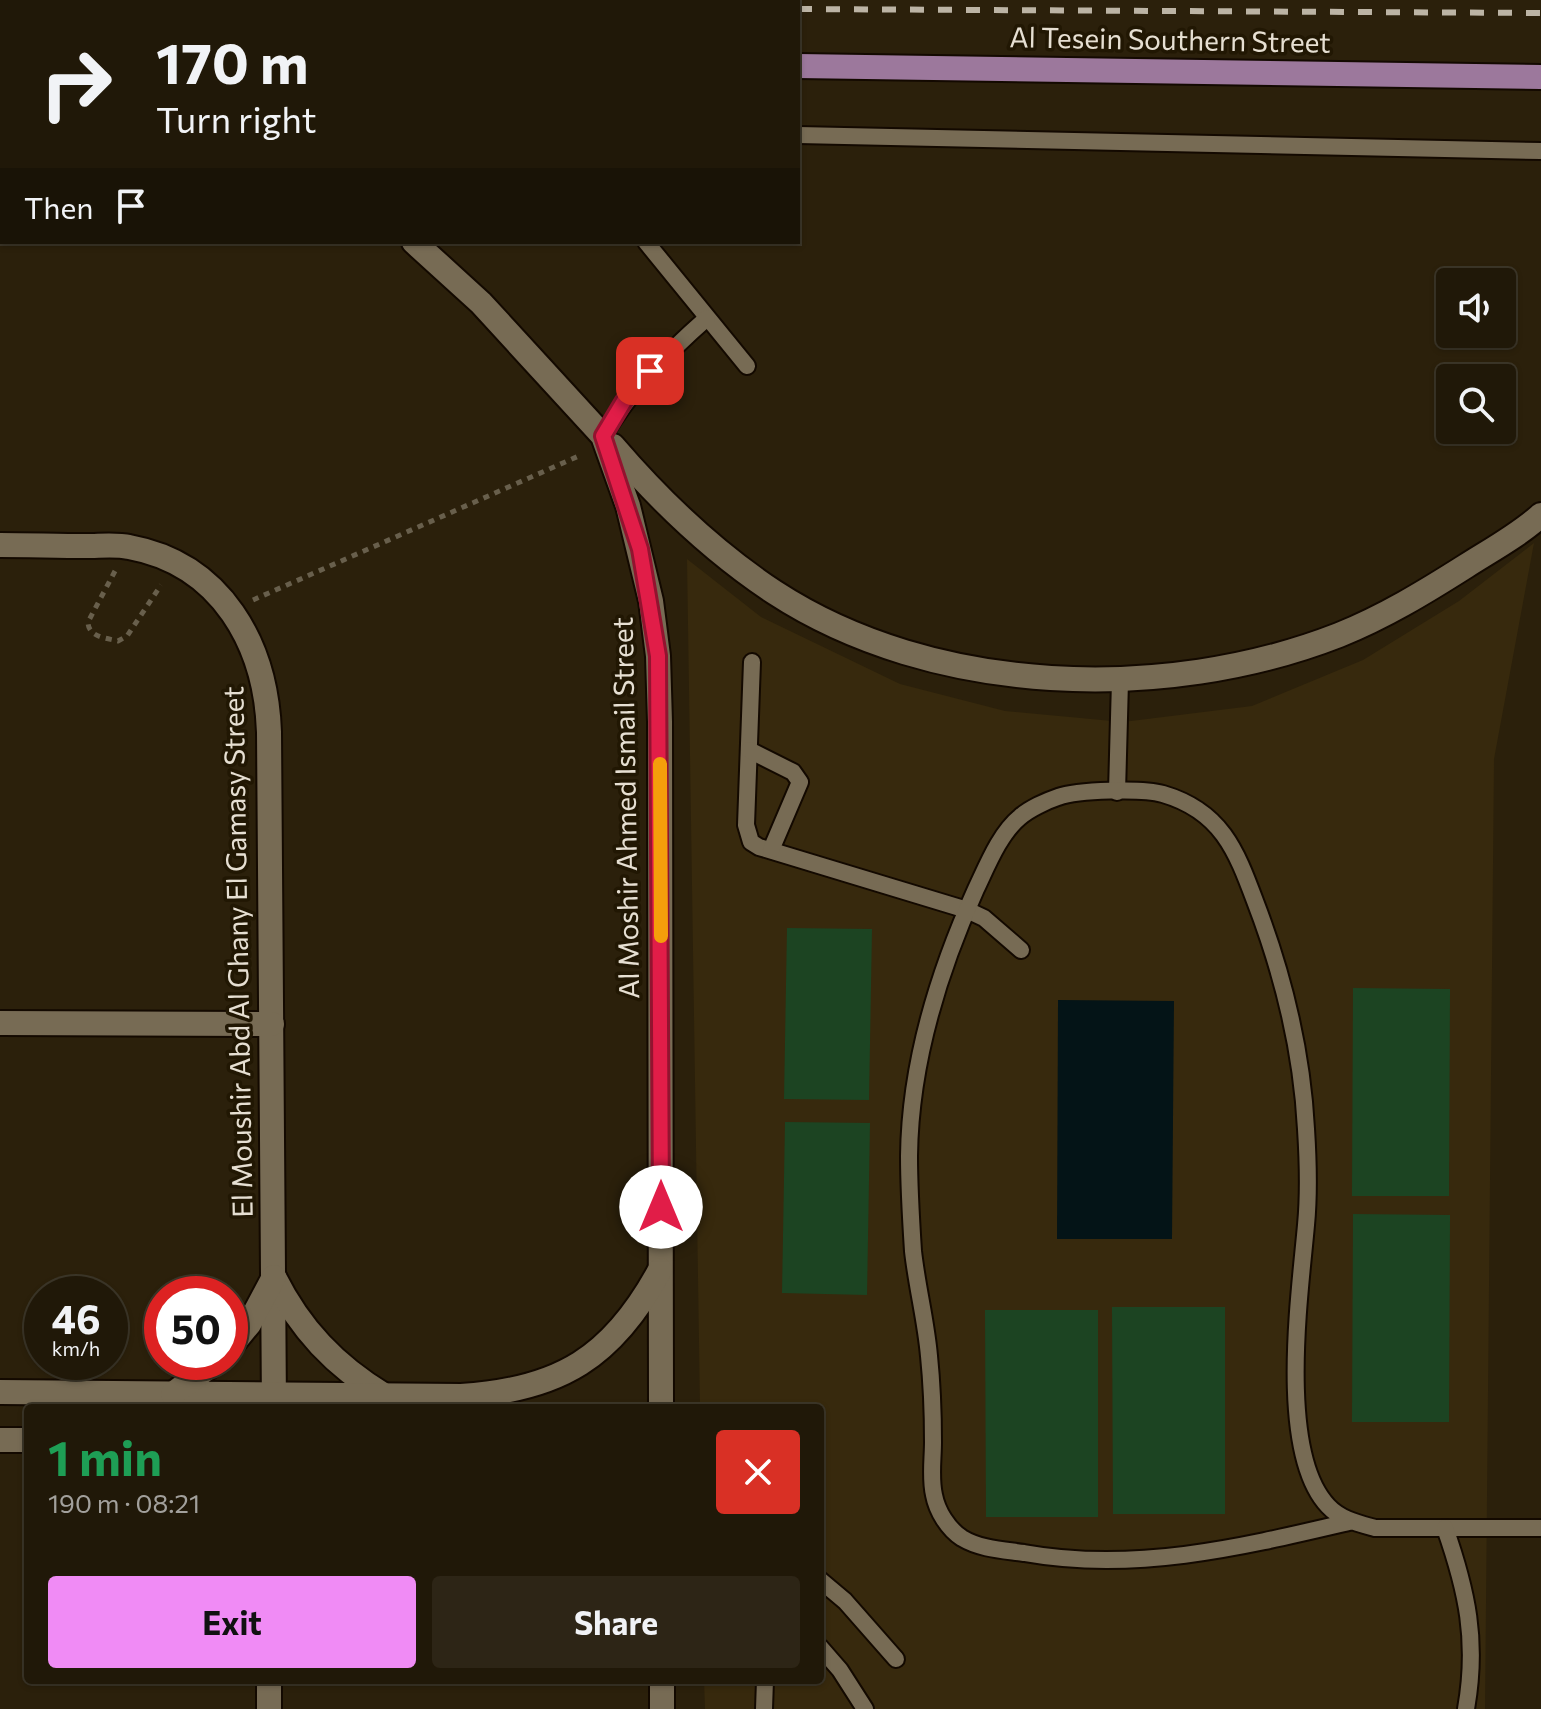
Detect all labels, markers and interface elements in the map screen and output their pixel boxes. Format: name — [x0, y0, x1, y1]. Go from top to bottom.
street label: Al Tesein Southern Street — [1009, 19, 1331, 59]
text: 170 m — [156, 27, 309, 96]
icon: right — [24, 32, 128, 136]
text: Turn right — [156, 96, 317, 140]
icon: arrive — [109, 184, 153, 228]
text: Then — [24, 188, 93, 225]
map controls — [1436, 268, 1516, 444]
button: sound — [1436, 268, 1516, 348]
pin — [616, 337, 684, 405]
icon: arrive — [628, 349, 672, 393]
button: search — [1436, 364, 1516, 444]
street label: Al Moshir Ahmed Ismail Street — [605, 617, 645, 999]
street label: El Moushir Abd Al Ghany El Gamasy Street — [215, 686, 259, 1218]
position arrow — [619, 1165, 703, 1249]
speed limit sign: 50 — [144, 1276, 248, 1380]
text: 46 — [51, 1293, 101, 1342]
text: km/h — [52, 1336, 100, 1360]
text: 1 min — [48, 1427, 162, 1486]
button: close — [716, 1430, 800, 1514]
text: 190 m · 08:21 — [48, 1487, 200, 1518]
button: Exit — [48, 1576, 416, 1668]
button: Share — [432, 1576, 800, 1668]

